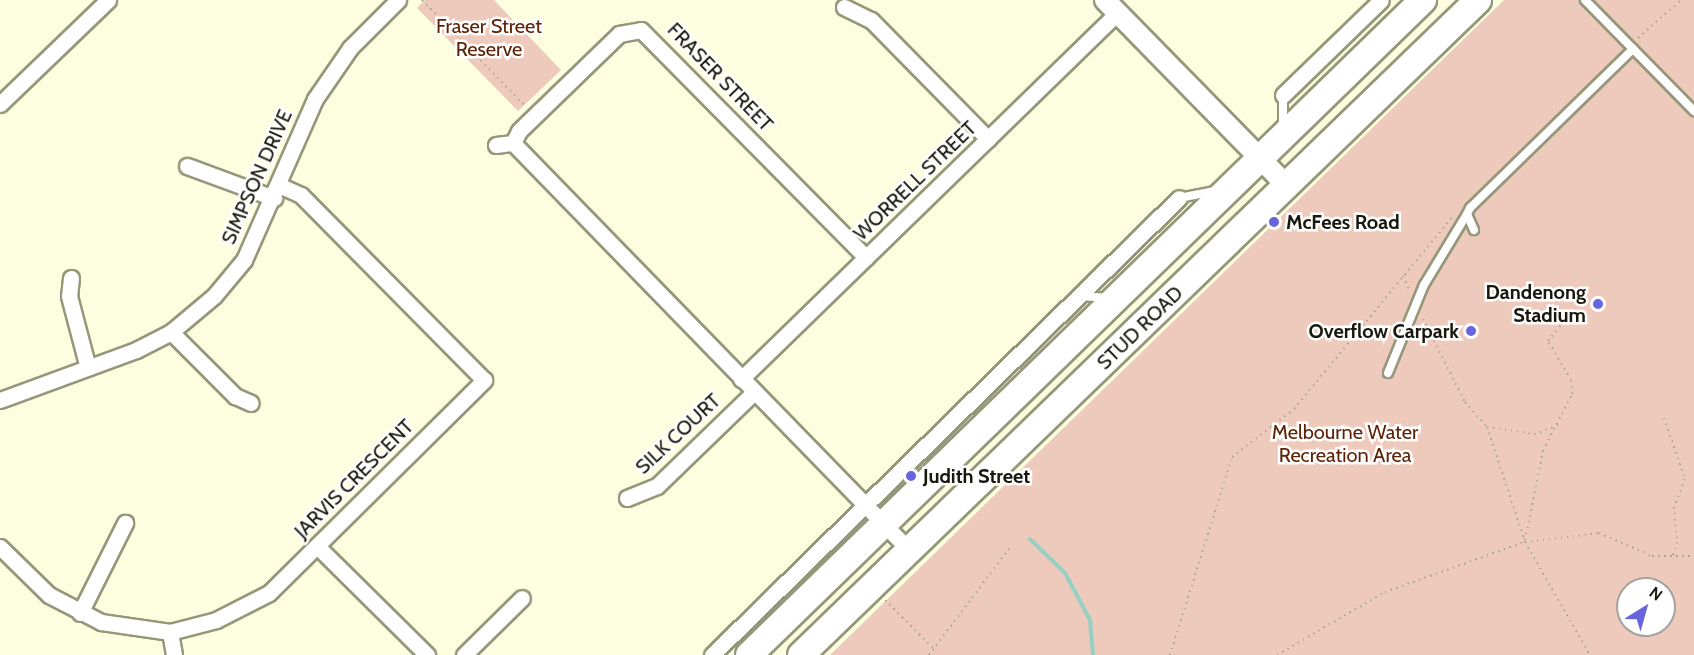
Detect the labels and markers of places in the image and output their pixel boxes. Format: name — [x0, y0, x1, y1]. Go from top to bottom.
place label: McFees Road — [1286, 210, 1400, 234]
marker: McFees Road — [1267, 215, 1281, 229]
place label: Dandenong Stadium — [1486, 280, 1586, 327]
marker: Dandenong Stadium — [1591, 297, 1605, 311]
place label: Overflow Carpark — [1308, 319, 1459, 343]
marker: Overflow Carpark — [1464, 324, 1478, 338]
place label: Judith Street — [923, 464, 1030, 488]
marker: Judith Street — [904, 469, 918, 483]

